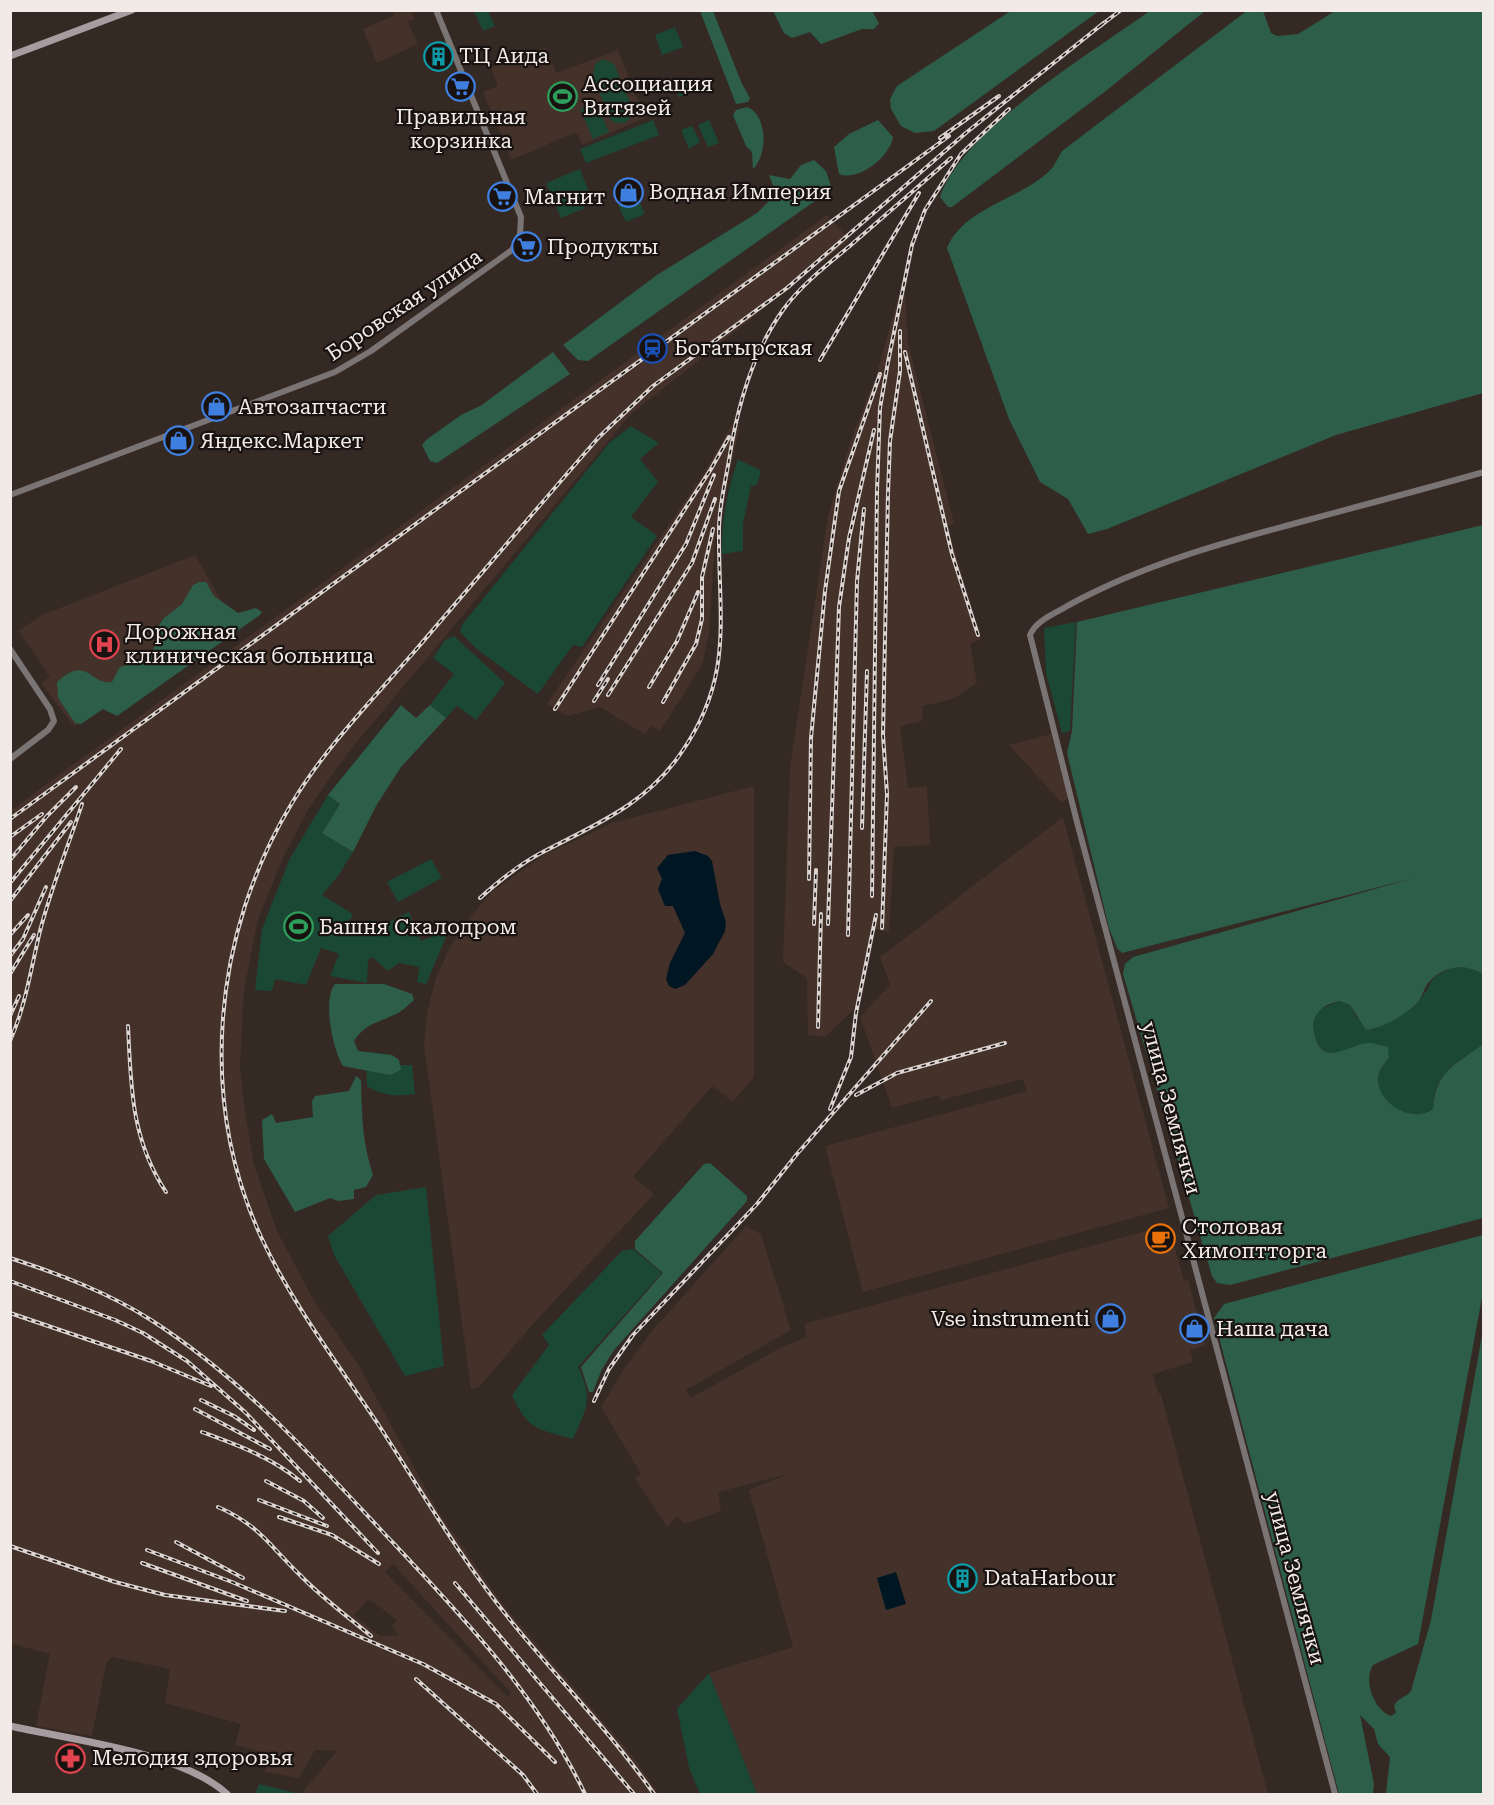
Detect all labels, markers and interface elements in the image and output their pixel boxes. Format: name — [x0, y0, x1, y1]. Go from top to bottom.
building icon: ТЦ Аида — [422, 40, 454, 72]
place label: ТЦ Аида — [459, 44, 550, 68]
supermarket icon: Правильная корзинка — [445, 70, 477, 102]
place label: Ассоциация Витязей — [583, 72, 713, 120]
sports icon: Ассоциация Витязей — [546, 80, 578, 112]
place label: Правильная корзинка — [396, 105, 526, 153]
shop icon: Водная Империя — [612, 176, 644, 208]
place label: Водная Империя — [649, 180, 831, 204]
supermarket icon: Магнит — [487, 181, 519, 213]
place label: Магнит — [524, 185, 606, 209]
supermarket icon: Продукты — [510, 231, 542, 263]
place label: Продукты — [547, 235, 659, 259]
street label: Боровская улица — [322, 244, 487, 366]
station icon: Богатырская — [637, 332, 669, 364]
place label: Богатырская — [674, 336, 812, 360]
shop icon: Автозапчасти — [201, 391, 233, 423]
place label: Автозапчасти — [238, 395, 387, 419]
shop icon: Яндекс.Маркет — [163, 425, 195, 457]
place label: Яндекс.Маркет — [200, 429, 364, 453]
place label: Дорожная клиническая больница — [125, 620, 374, 668]
hospital icon: Дорожная клиническая больница — [88, 628, 120, 660]
sports icon: Башня Скалодром — [282, 911, 314, 943]
place label: Башня Скалодром — [319, 915, 517, 939]
street label: улица Землячки — [1136, 1019, 1206, 1197]
place label: Столовая Химоптторга — [1182, 1215, 1328, 1263]
cafe icon: Столовая Химоптторга — [1145, 1223, 1177, 1255]
shop icon: Vse instrumenti — [1095, 1303, 1127, 1335]
place label: Vse instrumenti — [931, 1307, 1090, 1331]
shop icon: Наша дача — [1179, 1313, 1211, 1345]
place label: Наша дача — [1216, 1317, 1329, 1341]
street label: улица Землячки — [1260, 1489, 1330, 1667]
building icon: DataHarbour — [947, 1562, 979, 1594]
place label: DataHarbour — [984, 1566, 1116, 1590]
pharmacy icon: Мелодия здоровья — [55, 1742, 87, 1774]
place label: Мелодия здоровья — [92, 1746, 293, 1770]

